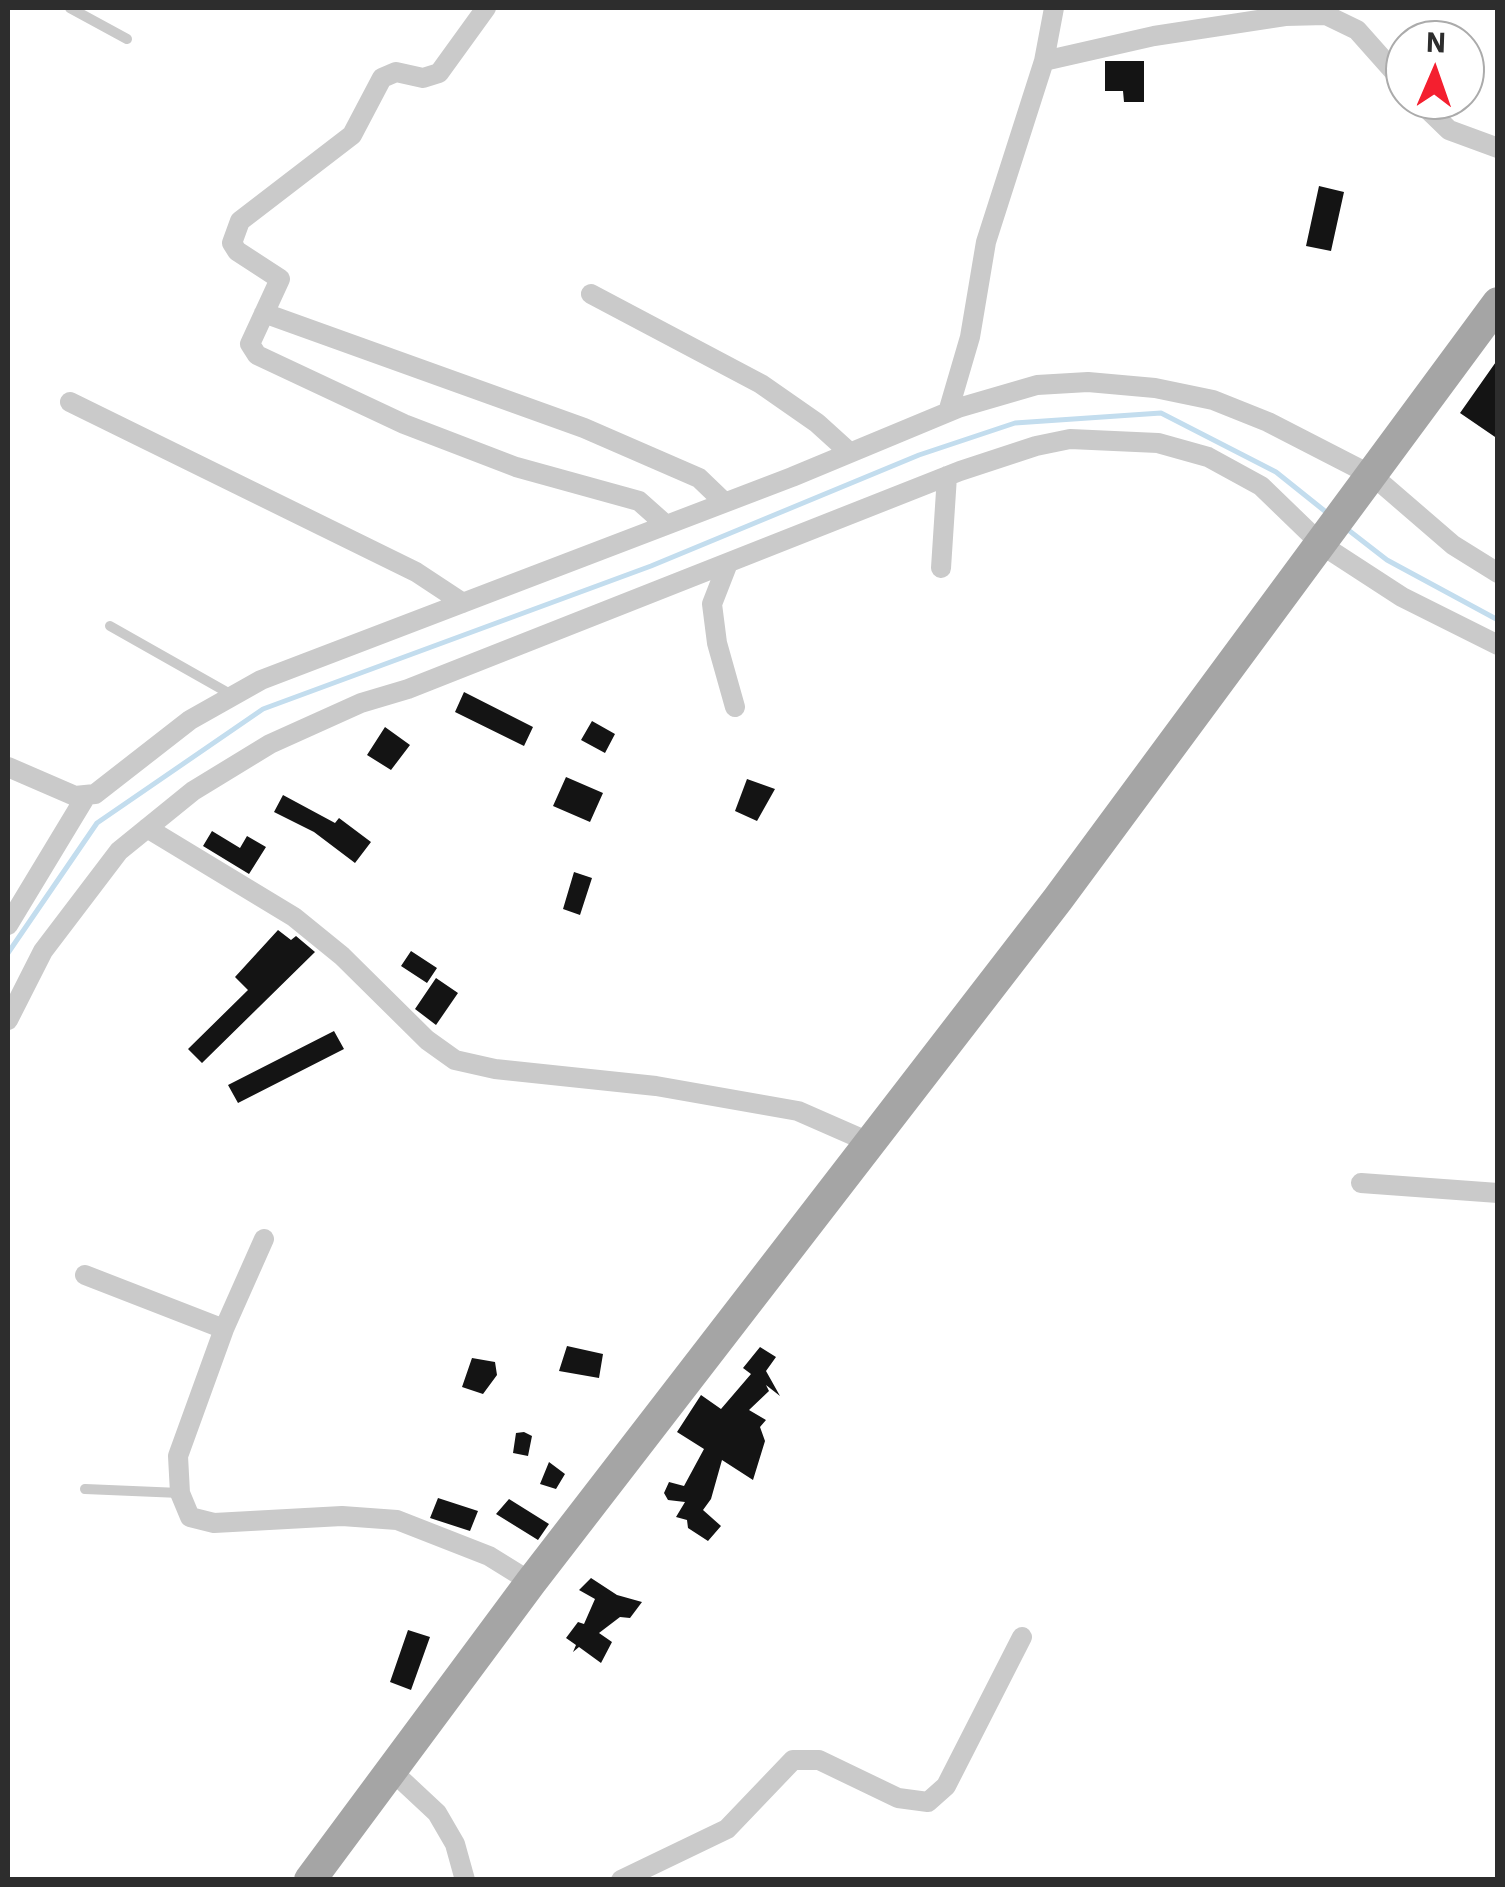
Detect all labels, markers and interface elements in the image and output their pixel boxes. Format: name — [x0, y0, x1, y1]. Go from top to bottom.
north arrow — [1385, 20, 1485, 120]
text: N — [1425, 23, 1447, 60]

